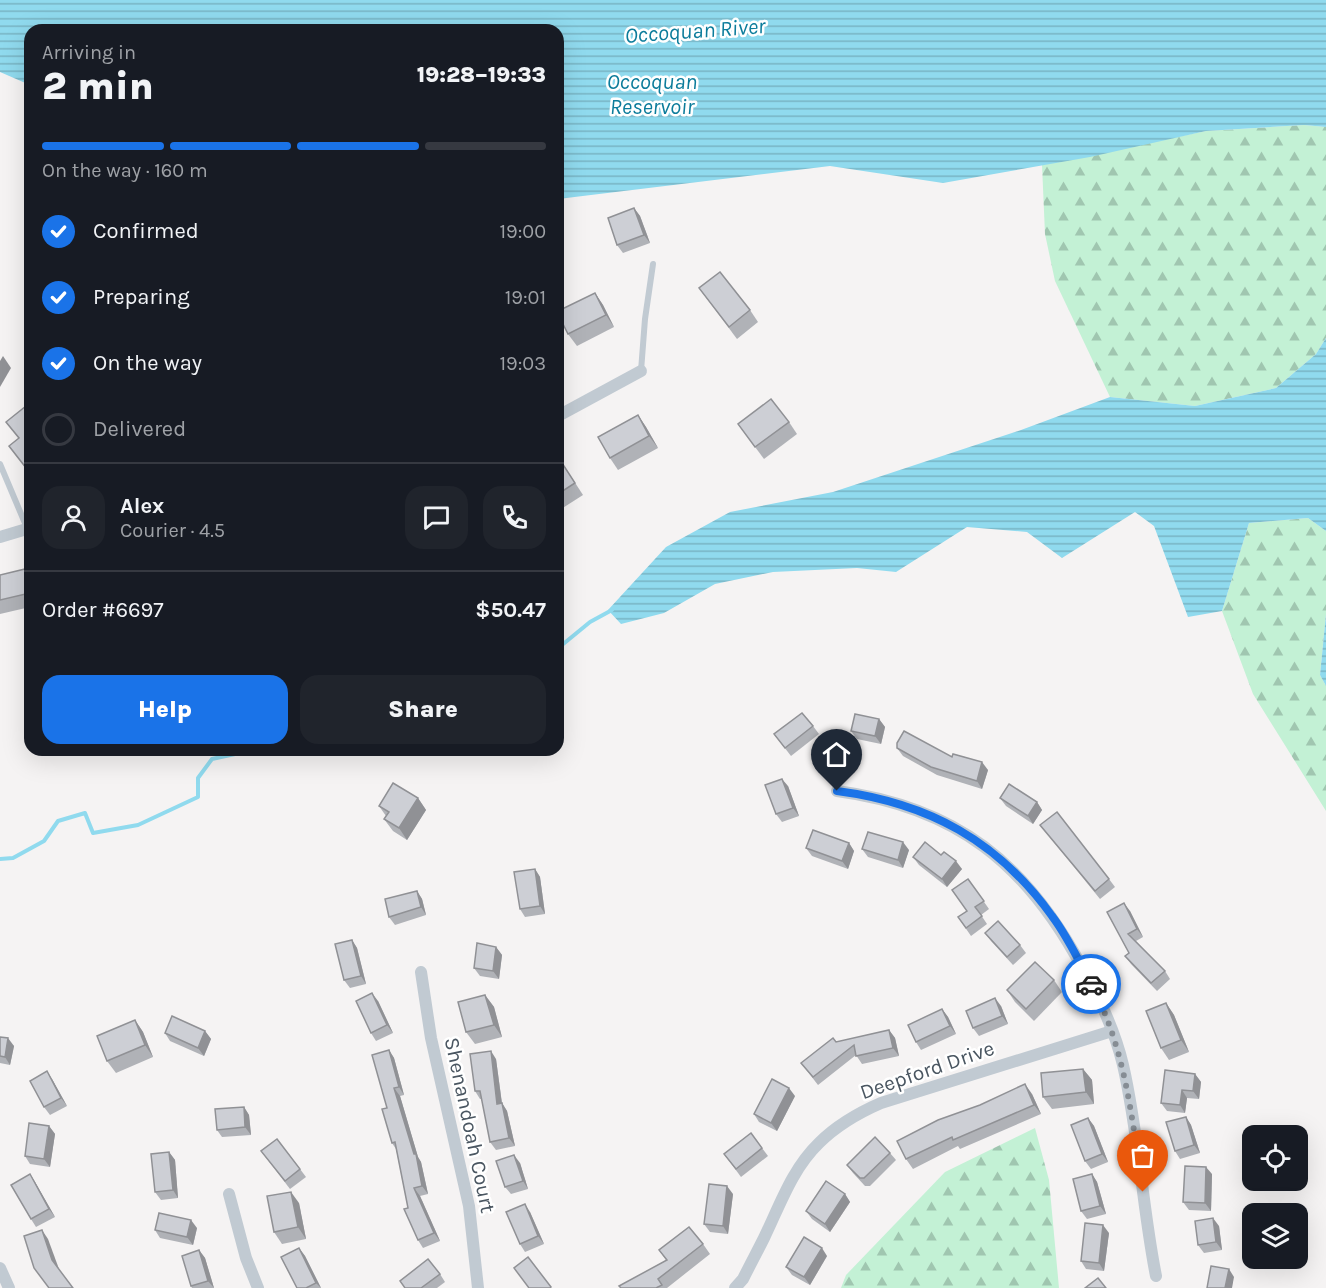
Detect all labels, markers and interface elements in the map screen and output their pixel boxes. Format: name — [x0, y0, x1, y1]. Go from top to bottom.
water label: Occoquan River — [624, 13, 768, 49]
text: Arriving in — [42, 41, 136, 64]
text: 19:28–19:33 — [417, 62, 546, 88]
text: 2 min — [42, 63, 154, 109]
water label: Occoquan Reservoir — [607, 69, 697, 120]
text: On the way · 160 m — [42, 159, 208, 182]
icon: check — [42, 215, 75, 248]
text: Confirmed — [93, 218, 199, 244]
text: 19:00 — [499, 220, 546, 243]
icon: check — [42, 281, 75, 314]
text: Preparing — [93, 284, 190, 310]
text: 19:01 — [505, 286, 546, 309]
icon: check — [42, 347, 75, 380]
text: On the way — [93, 350, 202, 376]
text: 19:03 — [500, 352, 546, 375]
text: Delivered — [93, 416, 186, 442]
button: person — [42, 486, 105, 549]
button: chat — [405, 486, 468, 549]
button: phone — [483, 486, 546, 549]
text: Alex — [120, 493, 164, 519]
text: Courier · 4.5 — [120, 519, 225, 542]
text: Order #6697 — [42, 597, 164, 623]
text: $50.47 — [475, 597, 546, 623]
button: Help — [42, 675, 288, 744]
button: Share — [300, 675, 546, 744]
pin — [811, 729, 862, 791]
icon: home — [820, 738, 853, 771]
courier — [1061, 954, 1121, 1014]
icon: car — [1075, 968, 1108, 1001]
street label: Shenandoah Court — [440, 1035, 500, 1215]
street label: Deepford Drive — [857, 1036, 997, 1104]
map controls — [1242, 1125, 1308, 1269]
button: locate — [1242, 1125, 1308, 1191]
pin — [1117, 1130, 1168, 1192]
icon: bag — [1126, 1139, 1159, 1172]
button: layers — [1242, 1203, 1308, 1269]

